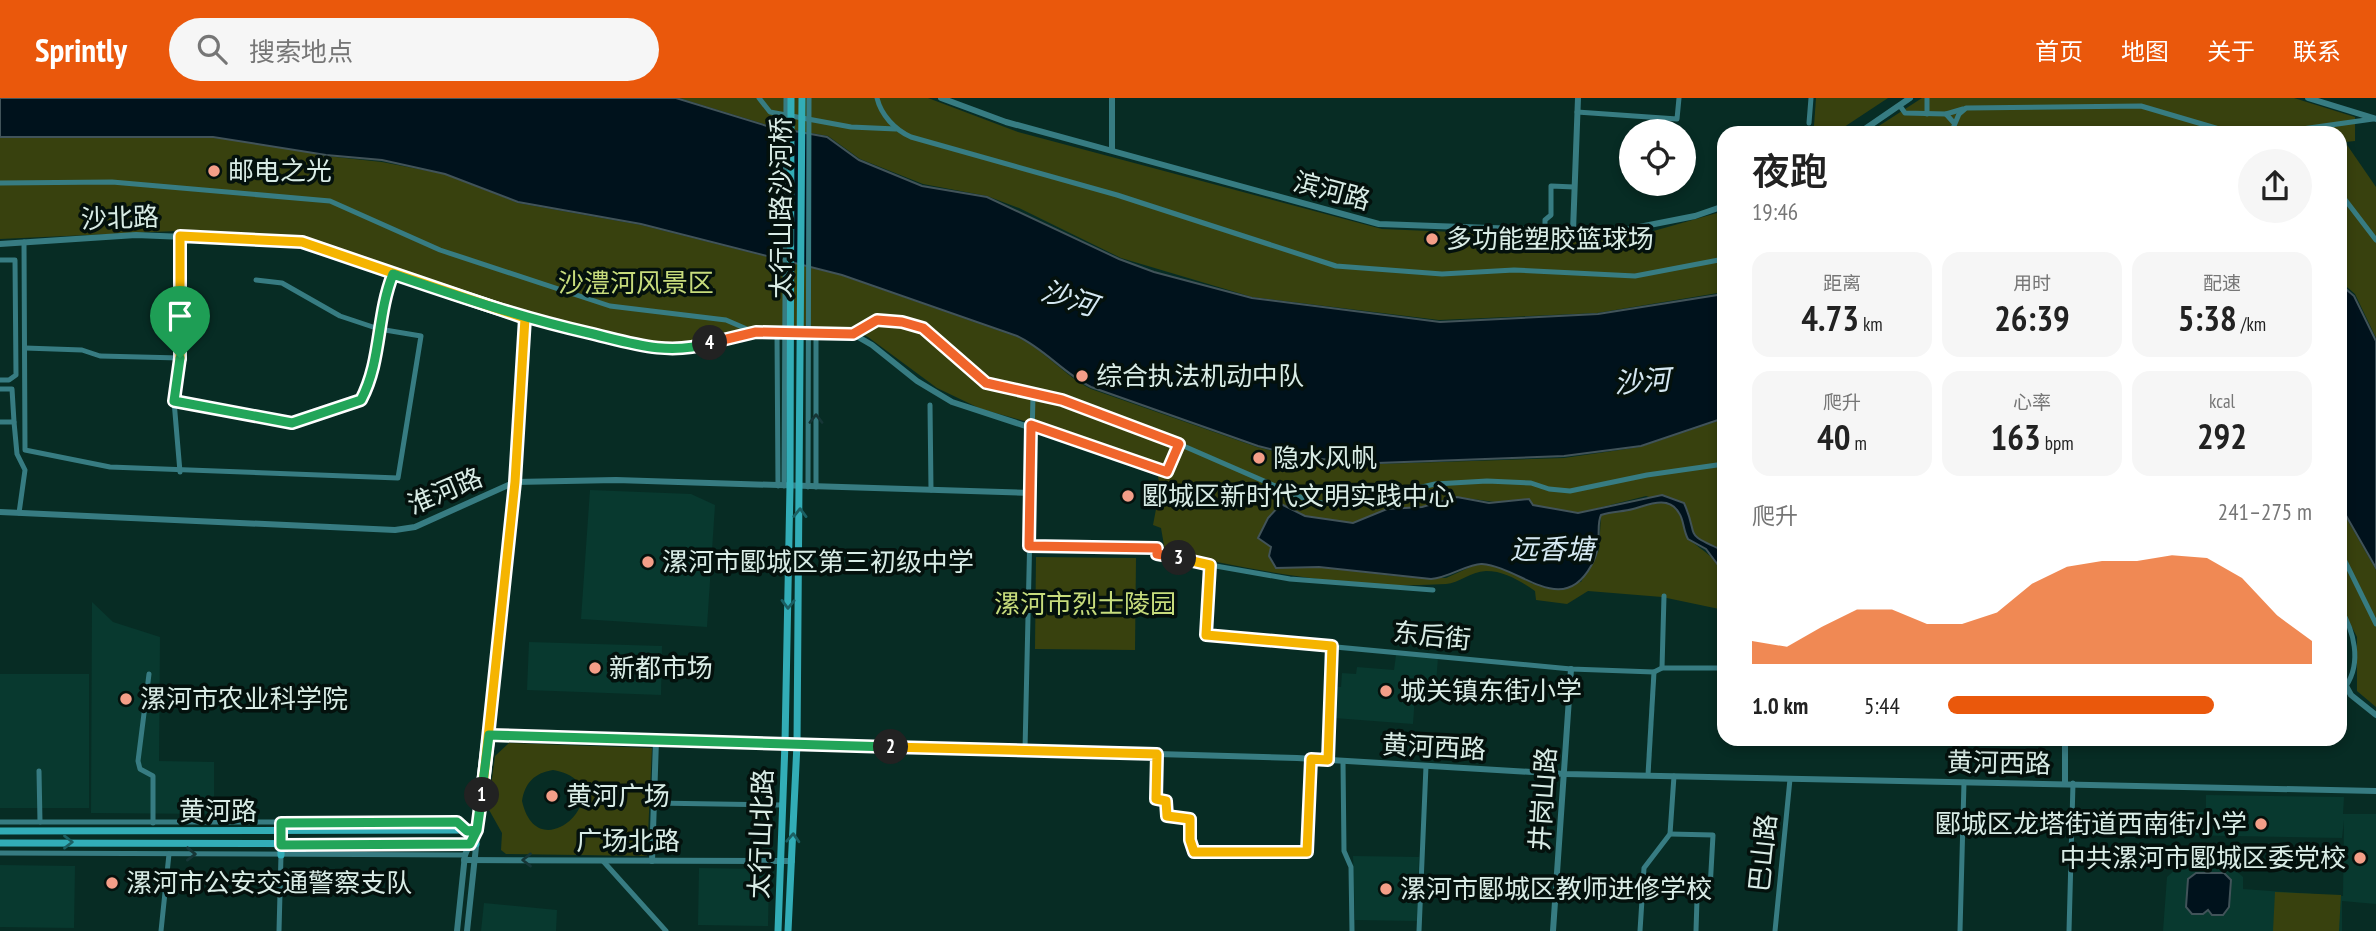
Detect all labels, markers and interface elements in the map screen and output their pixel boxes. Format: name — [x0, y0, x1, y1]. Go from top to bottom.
search box — [169, 18, 659, 81]
text: Sprintly — [35, 28, 127, 71]
icon: search — [193, 30, 231, 68]
text: 搜索地点 — [249, 35, 353, 68]
text: 首页 — [2035, 36, 2083, 67]
text: 地图 — [2121, 36, 2169, 67]
text: 关于 — [2207, 36, 2255, 67]
text: 联系 — [2293, 36, 2341, 67]
street label: 太行山路沙河桥 — [764, 117, 797, 299]
map controls — [1619, 119, 1696, 196]
button: locate — [1619, 119, 1696, 196]
text: 夜跑 — [1752, 146, 1828, 195]
button: share — [2238, 149, 2312, 223]
place label: 邮电之光 — [228, 154, 332, 187]
marker: 邮电之光 — [206, 163, 222, 179]
street label: 滨河路 — [1290, 164, 1374, 217]
text: 19:46 — [1752, 197, 1798, 226]
street label: 沙北路 — [80, 200, 160, 235]
place label: 多功能塑胶篮球场 — [1446, 222, 1654, 255]
marker: 多功能塑胶篮球场 — [1424, 231, 1440, 247]
park label: 沙澧河风景区 — [558, 266, 714, 299]
water label: 沙河 — [1037, 271, 1106, 325]
text: 距离 — [1823, 271, 1861, 295]
text: 用时 — [2013, 271, 2051, 295]
text: 配速 — [2203, 271, 2241, 295]
pin — [150, 286, 210, 358]
text: 4.73 — [1801, 295, 1859, 341]
text: 26:39 — [1994, 295, 2070, 341]
text: 5:38 — [2178, 295, 2237, 341]
icon: arrive — [161, 297, 199, 335]
text: km — [1859, 312, 1883, 336]
text: /km — [2237, 312, 2266, 336]
pin: 4 — [692, 326, 728, 360]
text: 4 — [705, 330, 714, 354]
place label: 综合执法机动中队 — [1096, 359, 1304, 392]
water label: 沙河 — [1613, 360, 1676, 401]
marker: 综合执法机动中队 — [1074, 368, 1090, 384]
text: kcal — [2209, 389, 2235, 413]
text: 爬升 — [1823, 390, 1861, 414]
text: 心率 — [2013, 390, 2051, 414]
one-way arrow — [808, 413, 824, 424]
text: 292 — [2197, 413, 2247, 459]
text: 40 — [1817, 414, 1851, 460]
text: 163 — [1990, 414, 2041, 460]
text: m — [1851, 431, 1867, 455]
text: bpm — [2041, 431, 2074, 455]
place label: 隐水风帆 — [1273, 441, 1377, 474]
marker: 隐水风帆 — [1251, 450, 1267, 466]
street label: 淮河路 — [402, 460, 487, 521]
place label: 郾城区新时代文明实践中心 — [1142, 479, 1454, 512]
marker: 郾城区新时代文明实践中心 — [1120, 488, 1136, 504]
text: 241–275 m — [2218, 497, 2312, 526]
text: 爬升 — [1752, 501, 1798, 530]
one-way arrow — [792, 507, 807, 518]
water label: 远香塘 — [1510, 530, 1598, 567]
pin: 3 — [1162, 540, 1196, 575]
place label: 漯河市郾城区第三初级中学 — [662, 545, 974, 578]
text: 3 — [1174, 545, 1183, 569]
marker: 漯河市郾城区第三初级中学 — [640, 554, 656, 570]
park label: 漯河市烈士陵园 — [994, 587, 1176, 620]
one-way arrow — [780, 599, 796, 609]
street label: 东后街 — [1392, 615, 1473, 656]
place label: 新都市场 — [609, 651, 713, 684]
marker: 新都市场 — [587, 660, 603, 676]
place label: 城关镇东街小学 — [1400, 674, 1582, 707]
place label: 漯河市农业科学院 — [140, 682, 348, 715]
marker: 城关镇东街小学 — [1378, 683, 1394, 699]
marker: 漯河市农业科学院 — [118, 691, 134, 707]
text: 1.0 km — [1752, 691, 1808, 720]
text: 5:44 — [1864, 691, 1900, 720]
street label: 黄河西路 — [1381, 727, 1487, 766]
pin: 2 — [874, 730, 908, 764]
text: 2 — [886, 734, 895, 758]
street label: 黄河西路 — [1947, 745, 2051, 780]
street label: 井岗山路 — [1522, 746, 1563, 852]
street label: 太行山北路 — [742, 768, 779, 900]
pin: 1 — [464, 778, 500, 812]
place label: 黄河广场 — [566, 779, 670, 812]
text: 1 — [477, 782, 486, 806]
marker: 黄河广场 — [544, 788, 560, 804]
street label: 黄河路 — [179, 794, 257, 827]
place label: 郾城区龙塔街道西南街小学 — [1935, 807, 2247, 840]
street label: 巴山路 — [1742, 812, 1783, 893]
marker: 郾城区龙塔街道西南街小学 — [2253, 816, 2269, 832]
street label: 广场北路 — [576, 824, 680, 857]
one-way arrow — [785, 833, 800, 844]
one-way arrow — [63, 835, 74, 850]
place label: 中共漯河市郾城区委党校 — [2060, 841, 2346, 874]
one-way arrow — [186, 846, 196, 862]
marker: 中共漯河市郾城区委党校 — [2352, 850, 2368, 866]
one-way arrow — [522, 852, 532, 868]
place label: 漯河市公安交通警察支队 — [126, 866, 412, 899]
place label: 漯河市郾城区教师进修学校 — [1400, 872, 1712, 905]
marker: 漯河市公安交通警察支队 — [104, 875, 120, 891]
marker: 漯河市郾城区教师进修学校 — [1378, 881, 1394, 897]

